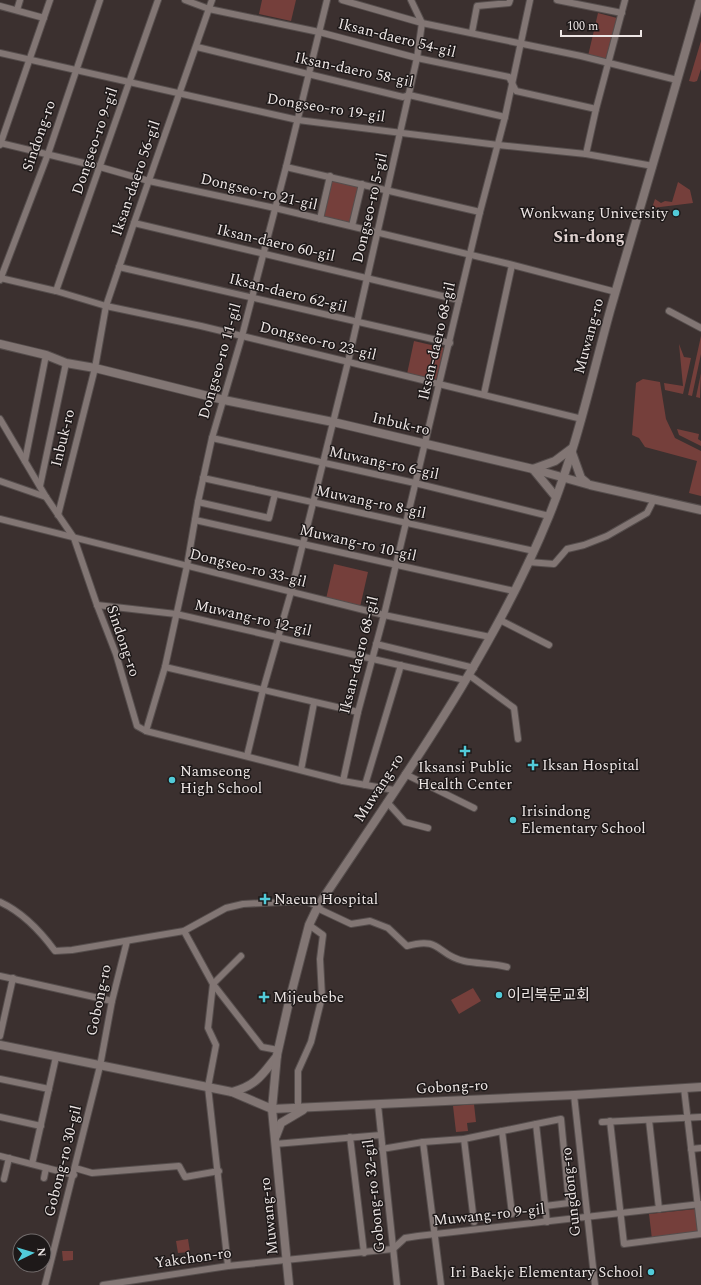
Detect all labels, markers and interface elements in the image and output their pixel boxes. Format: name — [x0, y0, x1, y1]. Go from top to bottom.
street label: Iksan-daero 54-gil — [336, 12, 458, 64]
scale bar — [561, 12, 641, 38]
text: 100 m — [567, 17, 598, 36]
street label: Iksan-daero 58-gil — [292, 46, 416, 94]
street label: Dongseo-ro 9-gil — [66, 84, 124, 198]
street label: Dongseo-ro 19-gil — [265, 87, 387, 129]
street label: Sindong-ro — [16, 97, 62, 175]
street label: Iksan-daero 56-gil — [105, 117, 167, 239]
street label: Dongseo-ro 5-gil — [346, 151, 394, 265]
street label: Dongseo-ro 21-gil — [198, 167, 320, 217]
place label: Wonkwang University — [520, 202, 669, 225]
marker: Wonkwang University — [671, 208, 681, 218]
street label: Iksan-daero 60-gil — [214, 218, 338, 268]
district label: Sin-dong — [553, 224, 625, 250]
street label: Iksan-daero 62-gil — [227, 267, 349, 319]
street label: Iksan-daero 68-gil — [412, 279, 462, 403]
street label: Muwang-ro — [568, 295, 610, 377]
street label: Dongseo-ro 11-gil — [192, 300, 248, 422]
street label: Dongseo-ro 23-gil — [257, 315, 379, 367]
street label: Inbuk-ro — [370, 406, 432, 442]
street label: Inbuk-ro — [45, 407, 81, 469]
street label: Muwang-ro 6-gil — [327, 440, 441, 486]
street label: Muwang-ro 8-gil — [314, 479, 428, 525]
street label: Muwang-ro 10-gil — [297, 518, 419, 568]
street label: Dongseo-ro 33-gil — [187, 542, 309, 594]
street label: Muwang-ro 12-gil — [192, 593, 314, 643]
street label: Iksan-daero 68-gil — [333, 594, 385, 716]
street label: Sindong-ro — [100, 602, 146, 680]
marker: Iksansi Public Health Center — [459, 745, 471, 757]
street label: Muwang-ro — [348, 749, 410, 827]
place label: Iksan Hospital — [542, 754, 639, 777]
place label: Iksansi Public Health Center — [418, 756, 512, 796]
marker: Iksan Hospital — [527, 759, 539, 771]
place label: Namseong High School — [180, 760, 262, 800]
marker: Namseong High School — [167, 775, 177, 785]
place label: Irisindong Elementary School — [521, 800, 646, 840]
marker: Irisindong Elementary School — [508, 815, 518, 825]
place label: Naeun Hospital — [274, 888, 378, 911]
marker: Naeun Hospital — [259, 893, 271, 905]
street label: Gobong-ro — [80, 962, 118, 1038]
place label: 이리북문교회 — [507, 984, 590, 1007]
place label: Mijeubebe — [273, 986, 344, 1009]
marker: 이리북문교회 — [494, 990, 504, 1000]
marker: Mijeubebe — [258, 991, 270, 1003]
street label: Gobong-ro — [415, 1074, 489, 1100]
street label: Gobong-ro 30-gil — [38, 1103, 88, 1219]
street label: Gobong-ro 32-gil — [357, 1138, 391, 1254]
street label: Gungdong-ro — [555, 1146, 587, 1238]
street label: Muwang-ro — [253, 1176, 285, 1256]
street label: Muwang-ro 9-gil — [432, 1198, 546, 1232]
north arrow — [12, 1233, 52, 1273]
street label: Yakchon-ro — [153, 1241, 233, 1275]
text: N — [33, 1247, 50, 1257]
place label: Iri Baekje Elementary School — [450, 1261, 643, 1284]
marker: Iri Baekje Elementary School — [646, 1267, 656, 1277]

